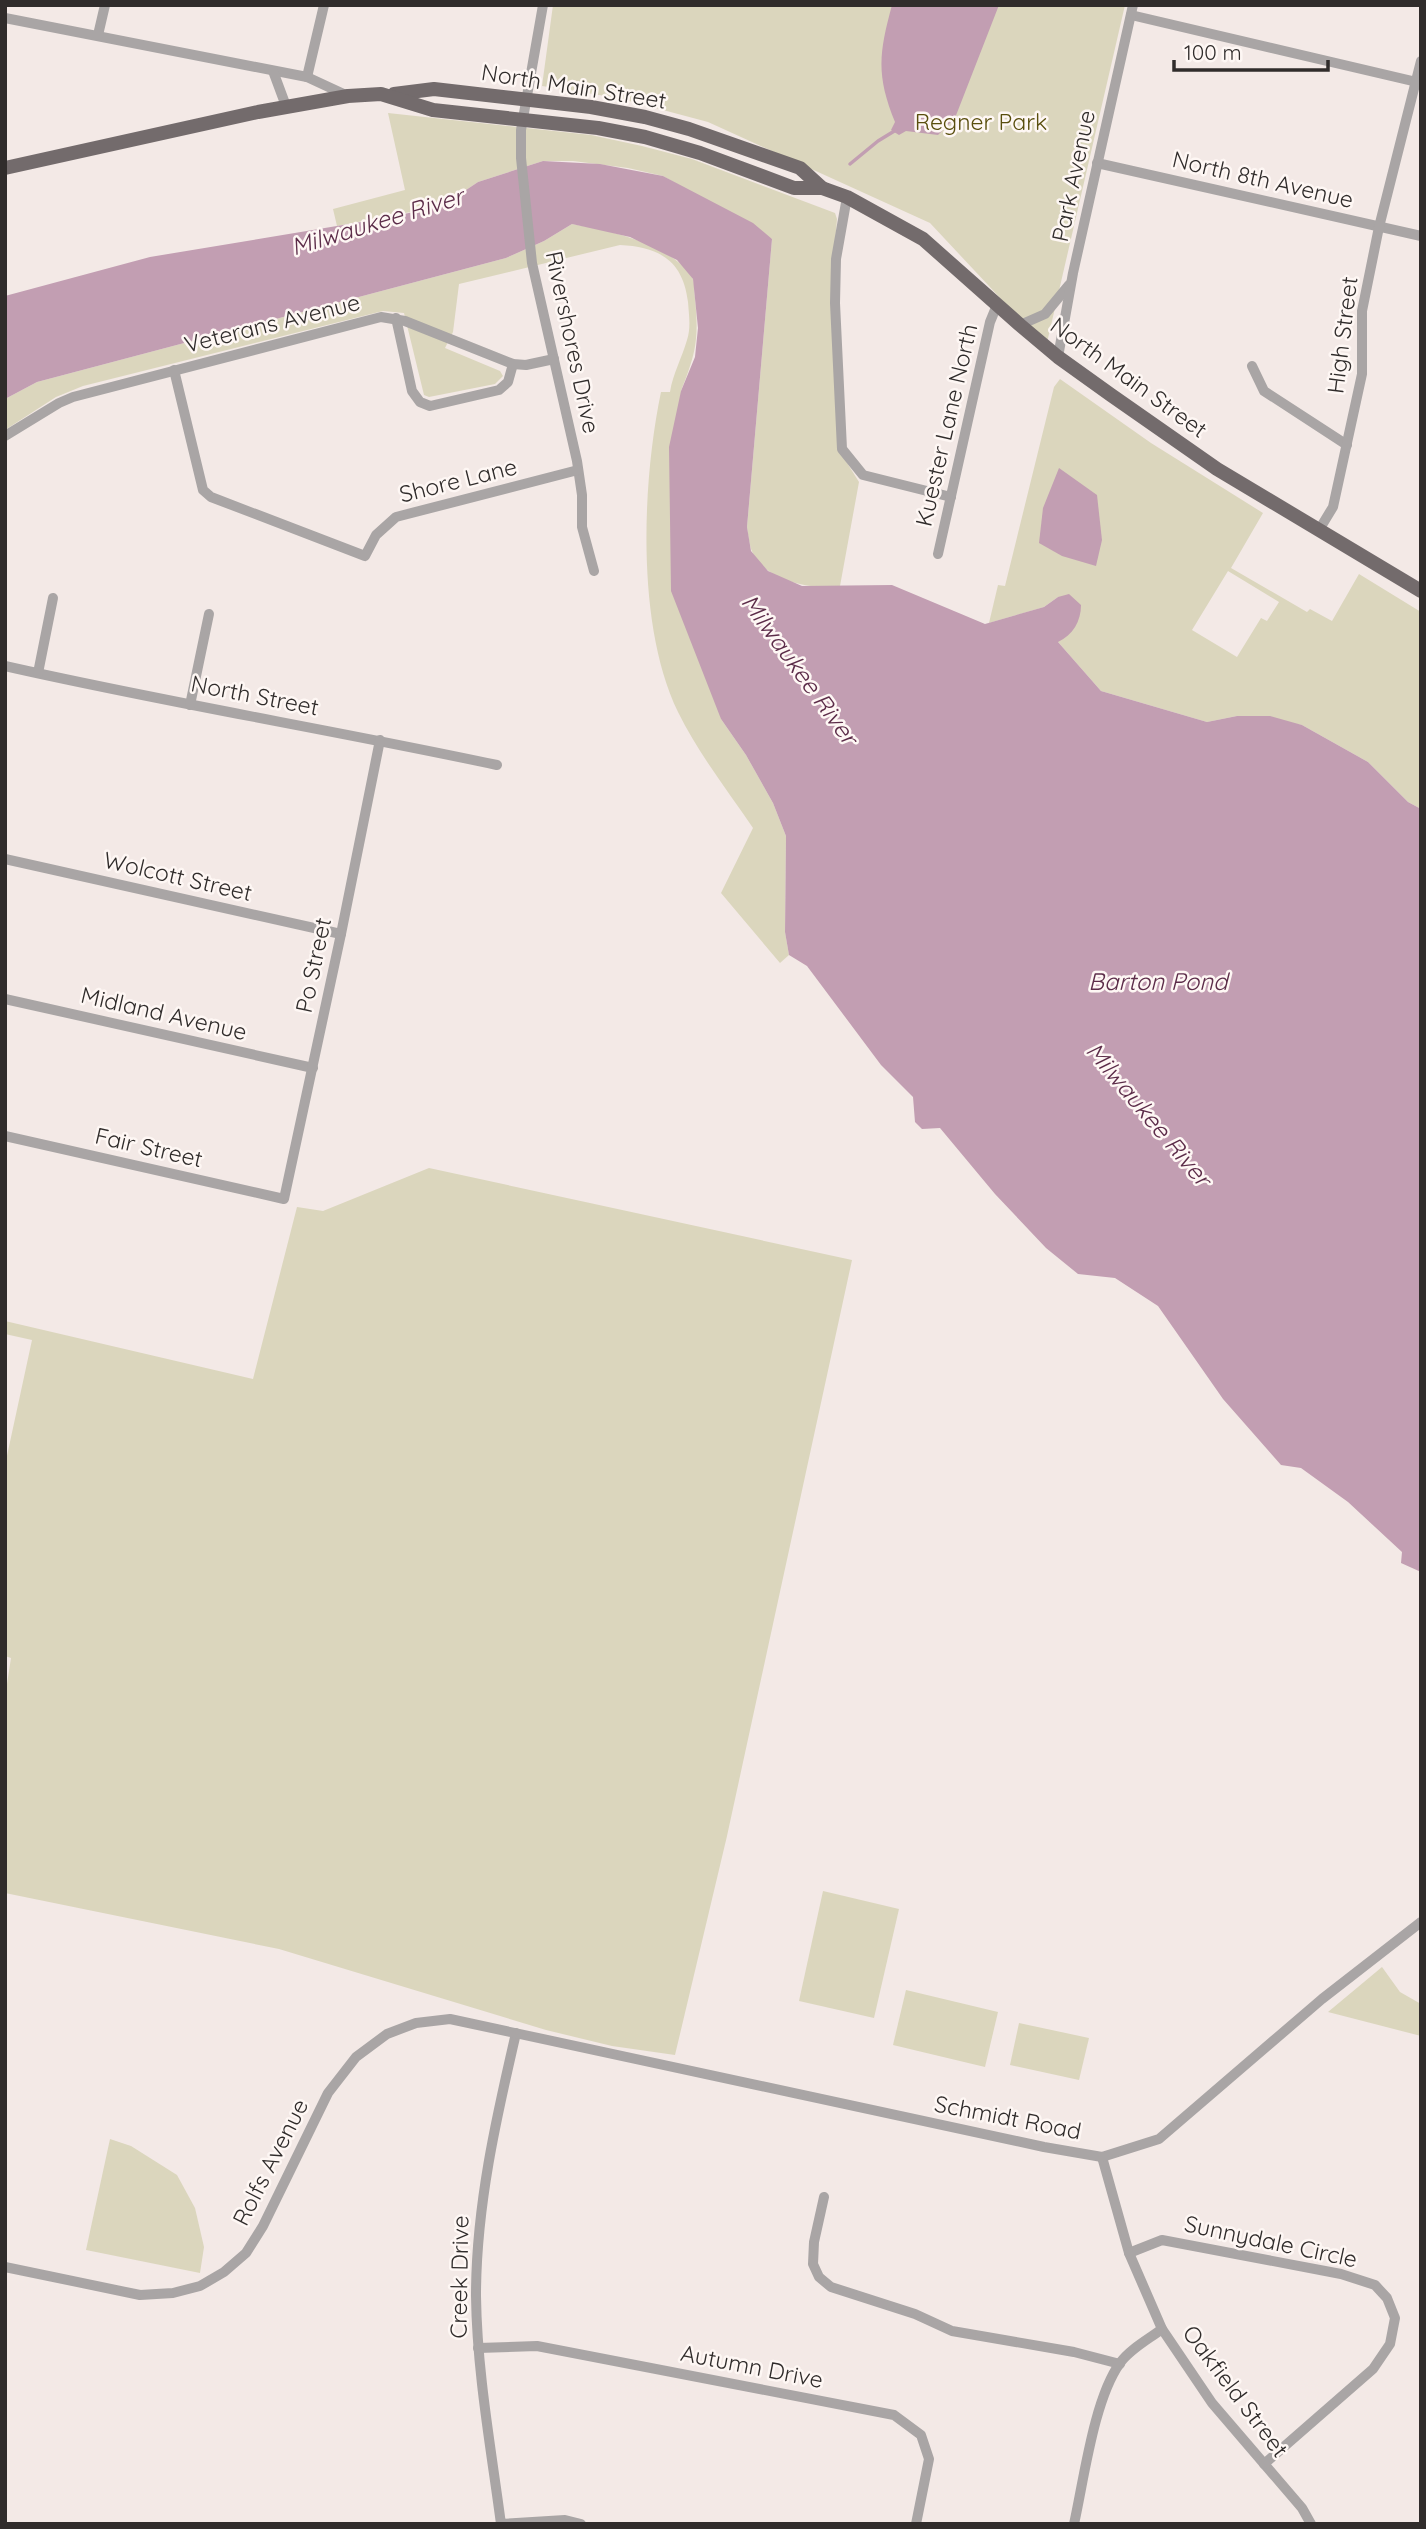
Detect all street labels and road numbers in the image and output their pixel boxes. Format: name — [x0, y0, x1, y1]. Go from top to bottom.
street label: North Main Street — [479, 57, 669, 115]
street label: Park Avenue — [1045, 108, 1101, 244]
street label: North 8th Avenue — [1170, 144, 1356, 214]
street label: Rivershores Drive — [540, 248, 606, 436]
street label: High Street — [1320, 274, 1364, 395]
street label: Veterans Avenue — [181, 287, 363, 359]
street label: North Main Street — [1045, 310, 1213, 444]
street label: Kuester Lane North — [909, 321, 983, 529]
street label: Shore Lane — [396, 451, 520, 509]
street label: North Street — [189, 668, 322, 722]
street label: Wolcott Street — [101, 845, 255, 907]
street label: Po Street — [289, 915, 337, 1015]
street label: Midland Avenue — [78, 980, 250, 1046]
street label: Fair Street — [92, 1121, 206, 1173]
street label: Schmidt Road — [932, 2089, 1084, 2145]
street label: Rolfs Avenue — [226, 2094, 314, 2230]
street label: Sunnydale Circle — [1182, 2209, 1360, 2273]
street label: Creek Drive — [443, 2215, 475, 2339]
street label: Oakfield Street — [1177, 2319, 1295, 2463]
street label: Autumn Drive — [678, 2338, 826, 2394]

